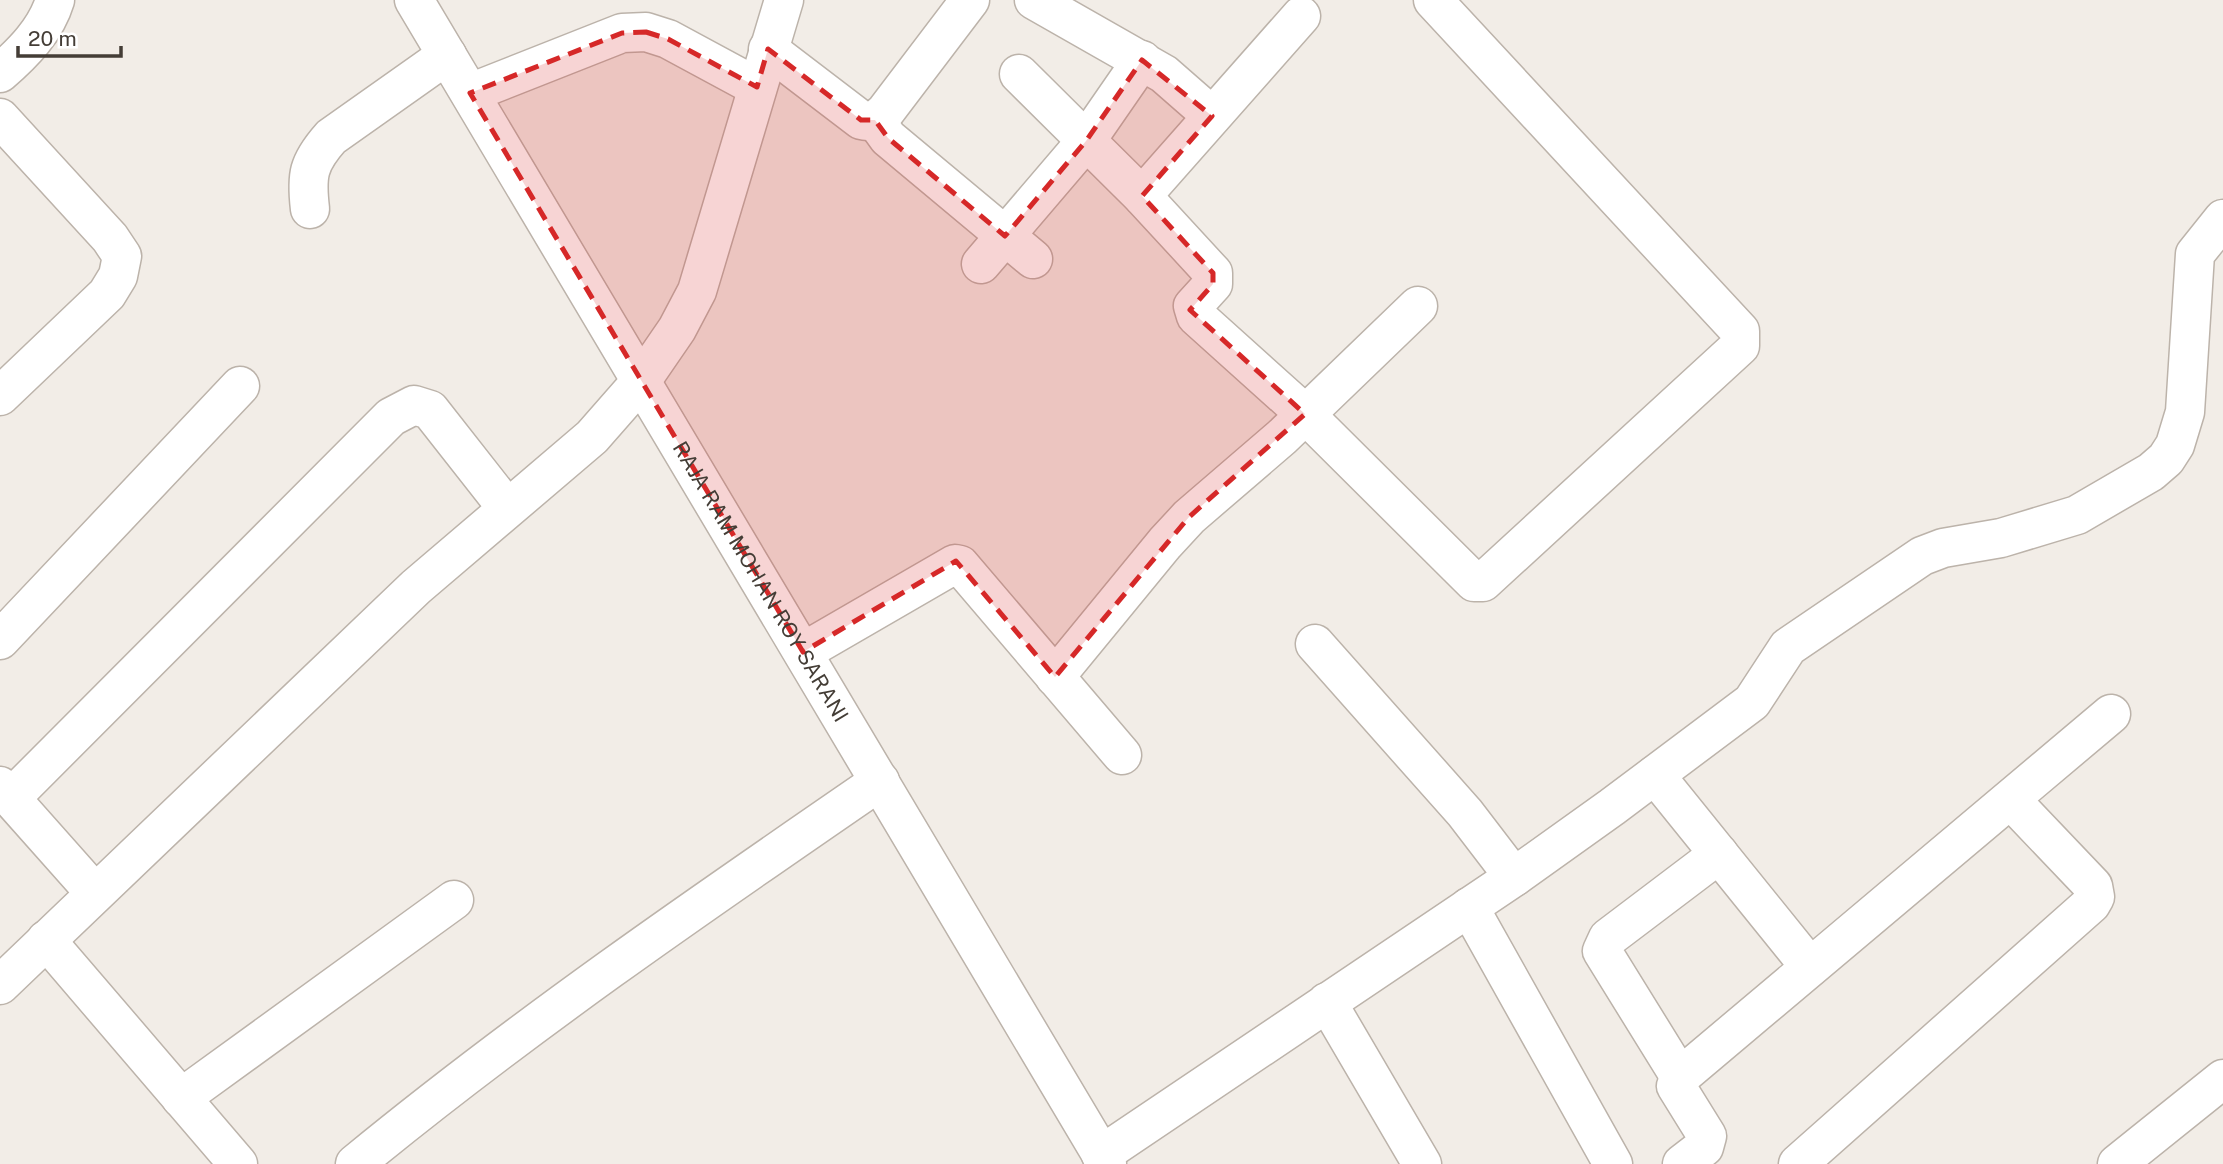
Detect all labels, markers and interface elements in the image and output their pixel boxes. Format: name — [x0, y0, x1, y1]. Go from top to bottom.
scale bar — [18, 14, 121, 58]
text: 20 m — [28, 26, 77, 51]
street label: RAJA RAM MOHAN ROY SARANI — [668, 437, 854, 726]

